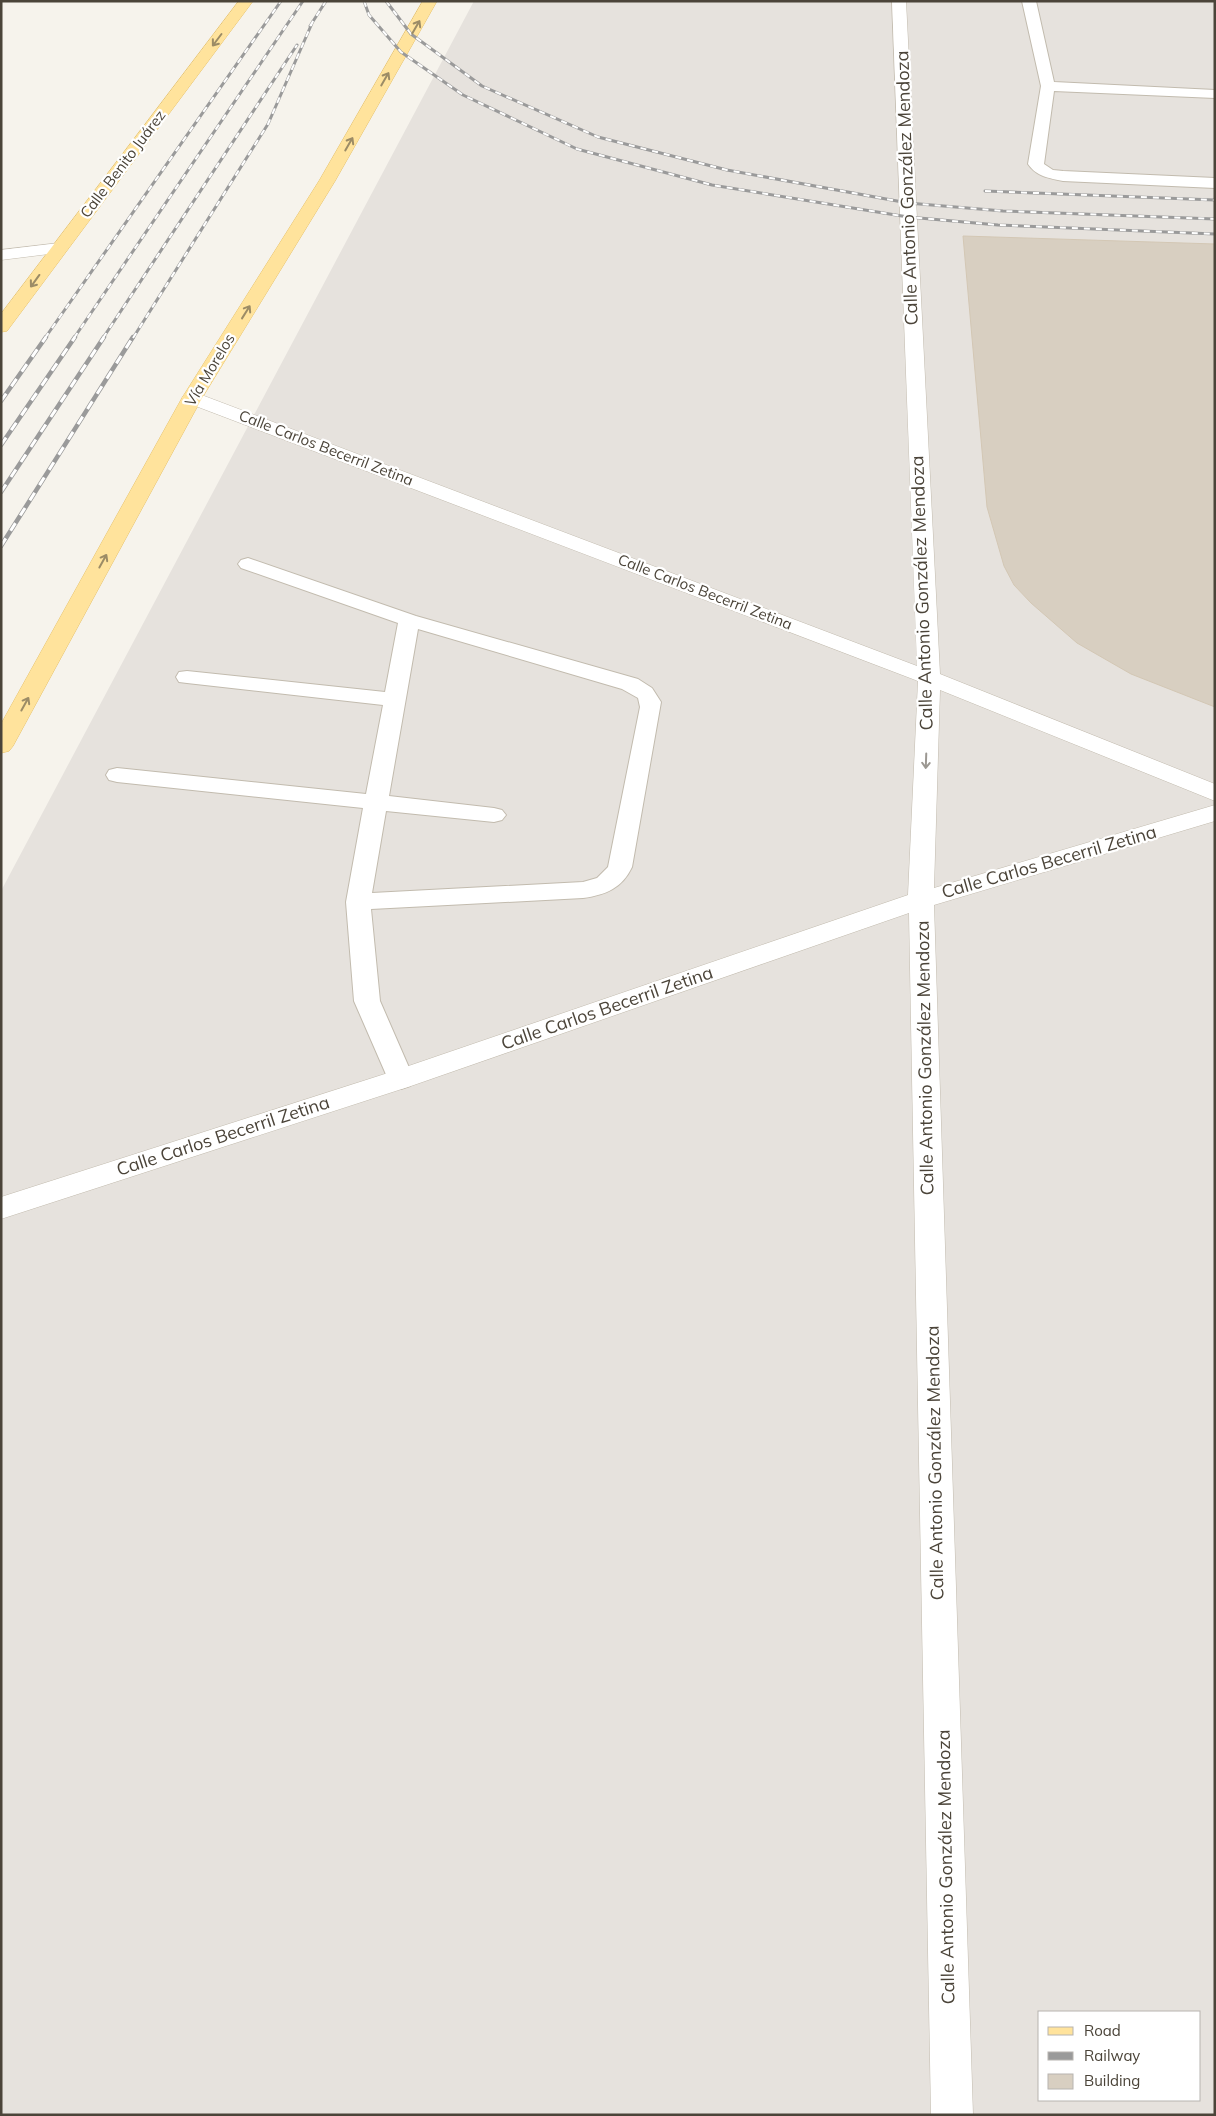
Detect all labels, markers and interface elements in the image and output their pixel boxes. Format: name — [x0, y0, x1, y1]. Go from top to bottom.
one-way arrow — [411, 20, 421, 34]
one-way arrow — [211, 33, 222, 46]
street label: Calle Antonio González Mendoza — [890, 50, 923, 326]
one-way arrow — [381, 73, 391, 87]
street label: Calle Benito Juárez — [76, 106, 170, 222]
one-way arrow — [344, 137, 354, 152]
one-way arrow — [29, 274, 40, 288]
one-way arrow — [241, 305, 251, 319]
street label: Vía Morelos — [180, 330, 239, 410]
street label: Calle Carlos Becerril Zetina — [236, 405, 416, 490]
street label: Calle Antonio González Mendoza — [905, 455, 938, 731]
street label: Calle Carlos Becerril Zetina — [615, 549, 795, 634]
one-way arrow — [99, 554, 108, 569]
one-way arrow — [20, 697, 30, 711]
one-way arrow — [921, 753, 930, 769]
street label: Calle Carlos Becerril Zetina — [939, 820, 1159, 903]
street label: Calle Antonio González Mendoza — [911, 920, 938, 1196]
street label: Calle Carlos Becerril Zetina — [498, 960, 716, 1055]
street label: Calle Carlos Becerril Zetina — [113, 1090, 332, 1181]
street label: Calle Antonio González Mendoza — [921, 1325, 948, 1601]
street label: Calle Antonio González Mendoza — [932, 1729, 959, 2005]
legend — [1038, 2011, 1201, 2101]
text: Road — [1084, 2021, 1121, 2040]
text: Railway — [1084, 2046, 1140, 2065]
text: Building — [1084, 2071, 1140, 2090]

